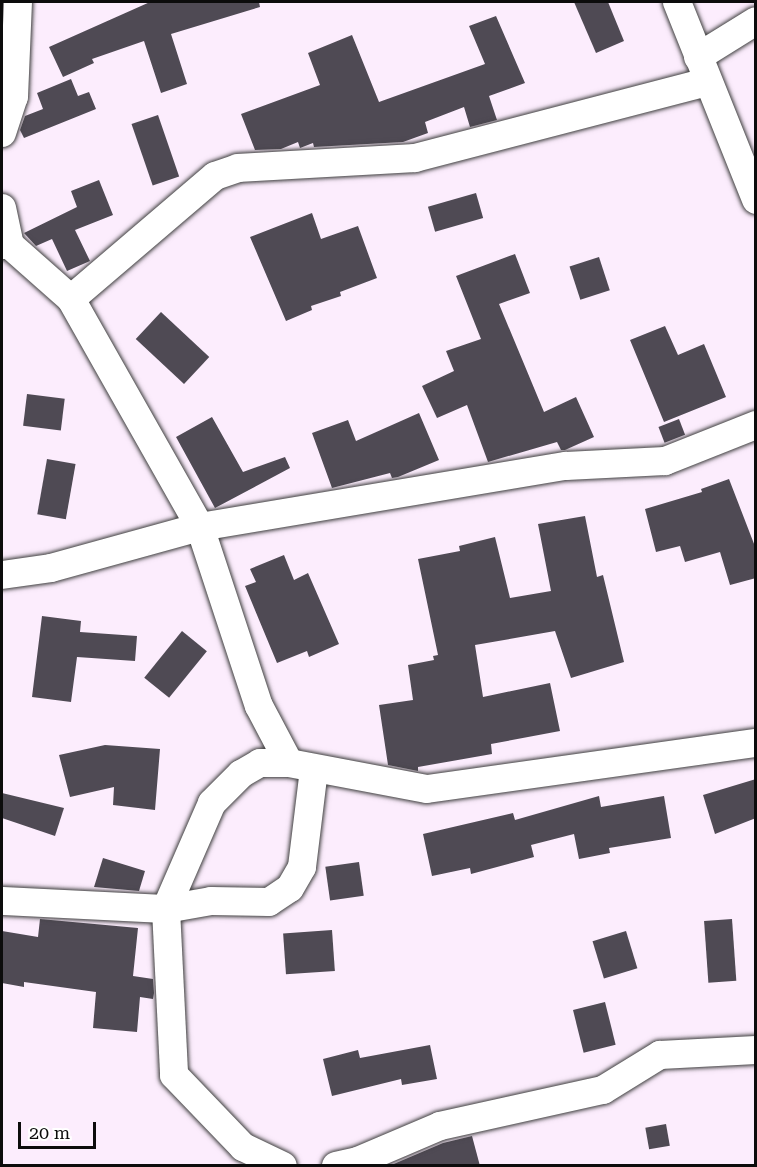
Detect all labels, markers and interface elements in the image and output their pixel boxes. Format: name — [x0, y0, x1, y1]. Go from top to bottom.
scale bar — [21, 1110, 99, 1148]
text: 20 m — [29, 1122, 70, 1143]

